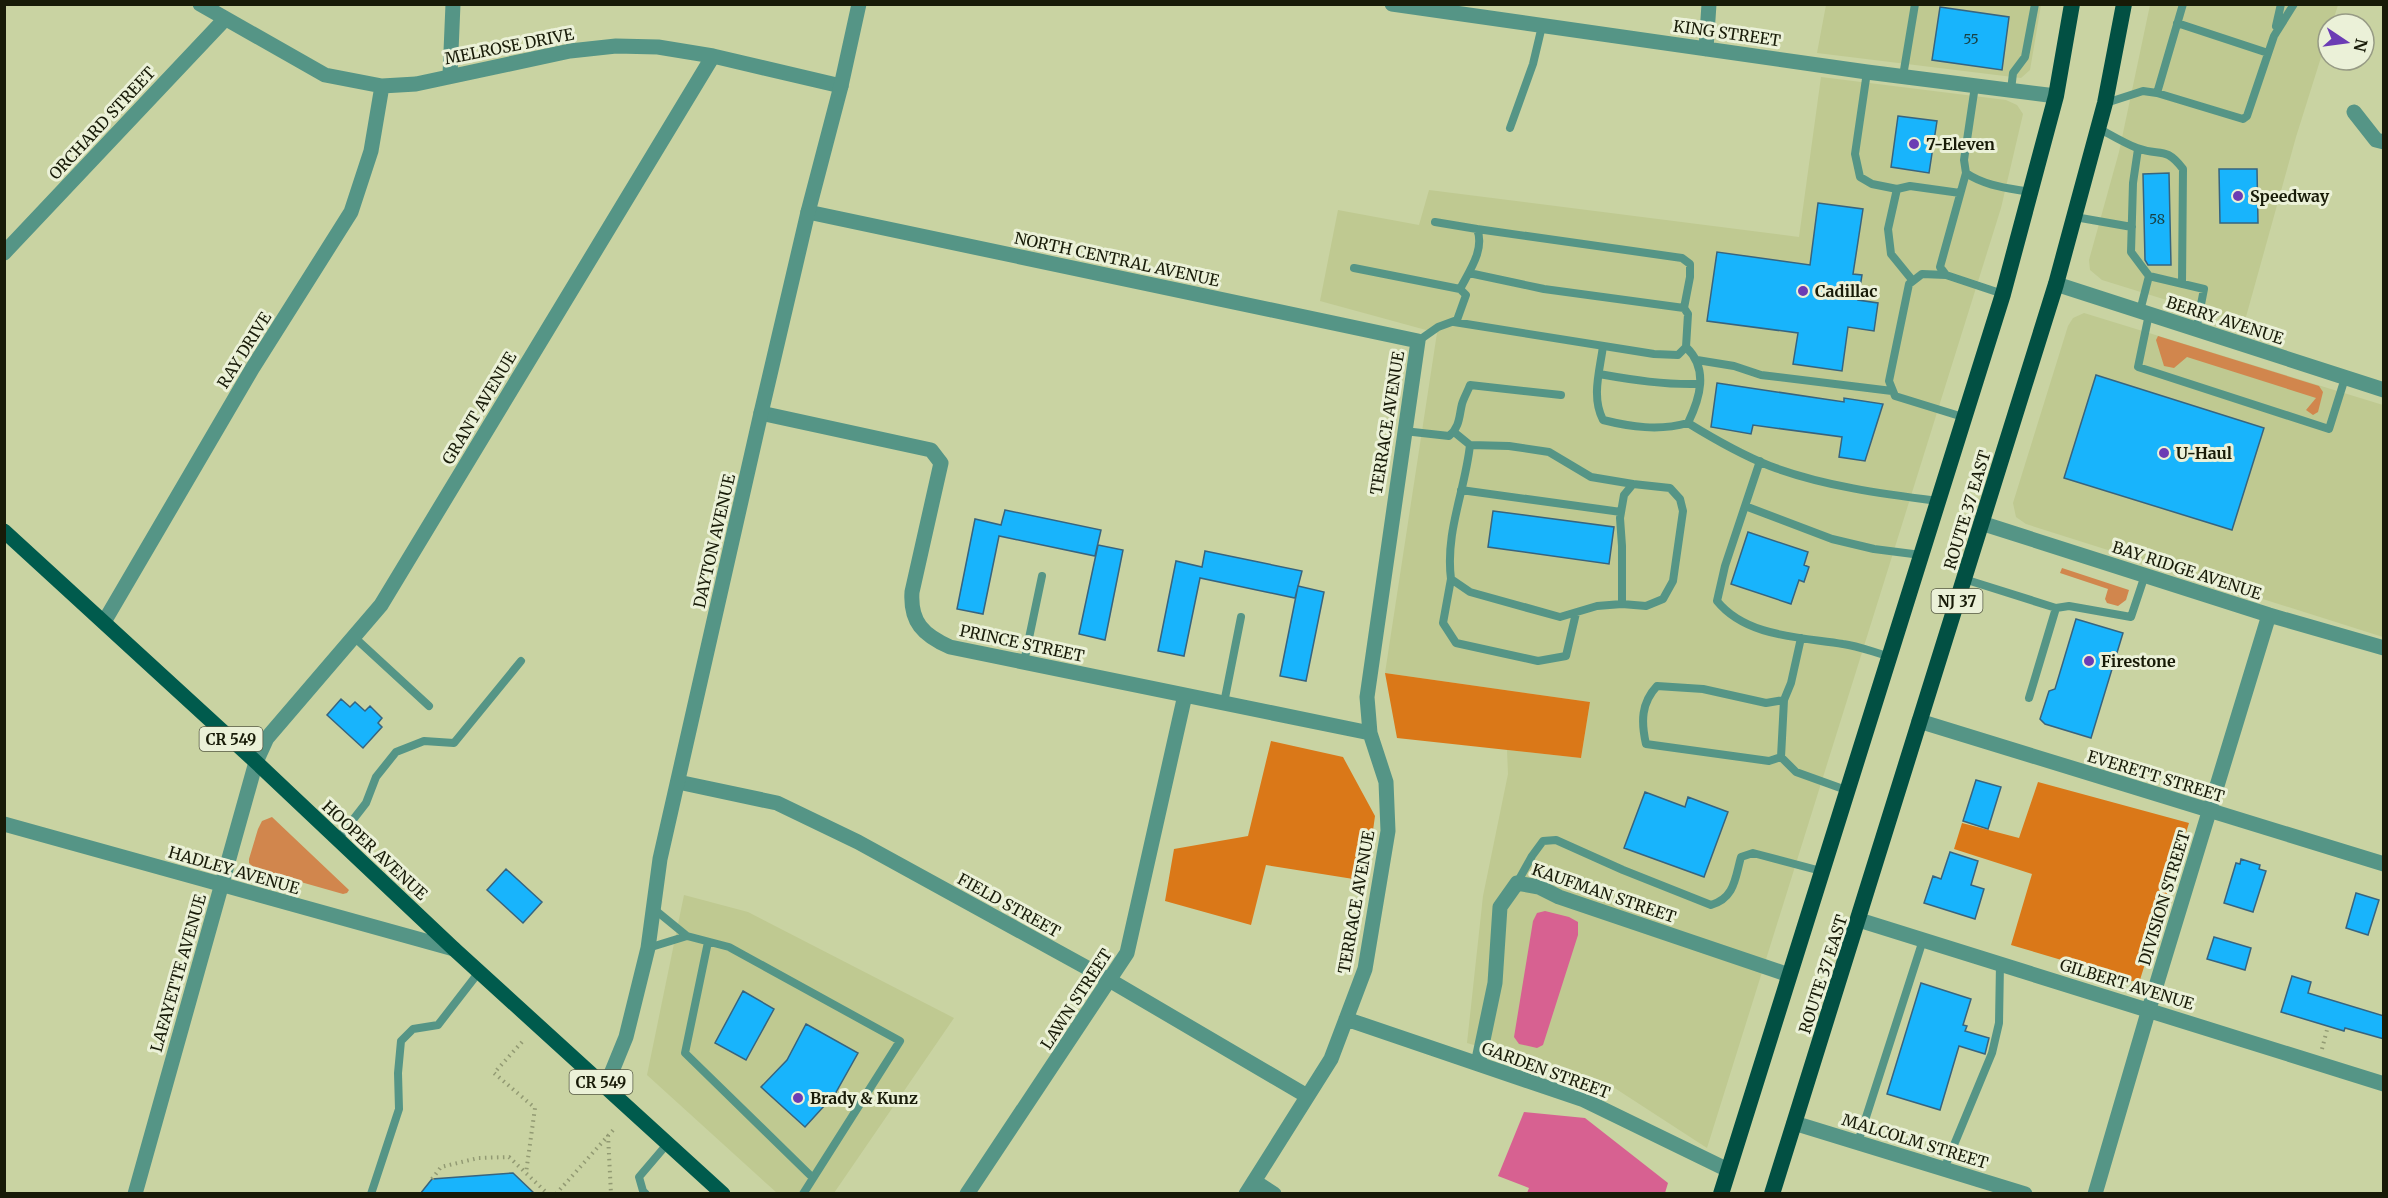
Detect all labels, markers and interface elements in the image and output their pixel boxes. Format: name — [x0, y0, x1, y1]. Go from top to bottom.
north arrow — [2316, 12, 2376, 72]
street label: KING STREET — [1672, 16, 1782, 50]
street label: MELROSE DRIVE — [443, 23, 576, 68]
house number: 55 — [1963, 30, 1979, 48]
text: N — [2349, 37, 2372, 54]
street label: ORCHARD STREET — [45, 63, 159, 183]
place label: 7-Eleven — [1926, 134, 1995, 154]
marker: 7-Eleven — [1907, 137, 1921, 151]
place label: Speedway — [2250, 186, 2330, 206]
marker: Speedway — [2231, 189, 2245, 203]
house number: 58 — [2149, 210, 2165, 228]
street label: NORTH CENTRAL AVENUE — [1013, 227, 1222, 291]
place label: Cadillac — [1815, 281, 1877, 301]
marker: Cadillac — [1796, 284, 1810, 298]
street label: BERRY AVENUE — [2164, 292, 2287, 349]
street label: RAY DRIVE — [213, 307, 276, 392]
street label: GRANT AVENUE — [438, 347, 521, 468]
street label: TERRACE AVENUE — [1366, 349, 1408, 496]
place label: U-Haul — [2176, 443, 2232, 463]
marker: U-Haul — [2157, 446, 2171, 460]
street label: ROUTE 37 EAST — [1939, 448, 1995, 572]
street label: DAYTON AVENUE — [689, 471, 739, 610]
street label: BAY RIDGE AVENUE — [2110, 536, 2265, 604]
road number: NJ 37 — [1932, 589, 1982, 613]
street label: PRINCE STREET — [958, 620, 1086, 666]
place label: Firestone — [2101, 651, 2176, 671]
marker: Firestone — [2082, 654, 2096, 668]
road number: CR 549 — [200, 727, 262, 751]
street label: EVERETT STREET — [2085, 746, 2227, 806]
street label: HOOPER AVENUE — [318, 796, 432, 905]
street label: TERRACE AVENUE — [1334, 828, 1379, 975]
street label: DIVISION STREET — [2134, 828, 2194, 968]
street label: HADLEY AVENUE — [166, 842, 303, 899]
street label: KAUFMAN STREET — [1529, 859, 1679, 927]
street label: FIELD STREET — [954, 869, 1064, 941]
street label: LAFAYETTE AVENUE — [146, 891, 210, 1054]
street label: ROUTE 37 EAST — [1794, 912, 1852, 1036]
street label: LAWN STREET — [1036, 945, 1116, 1053]
street label: GILBERT AVENUE — [2057, 954, 2197, 1014]
street label: GARDEN STREET — [1479, 1038, 1613, 1102]
road number: CR 549 — [570, 1070, 632, 1094]
place label: Brady & Kunz — [810, 1088, 918, 1108]
marker: Brady & Kunz — [791, 1091, 805, 1105]
street label: MALCOLM STREET — [1840, 1109, 1990, 1173]

